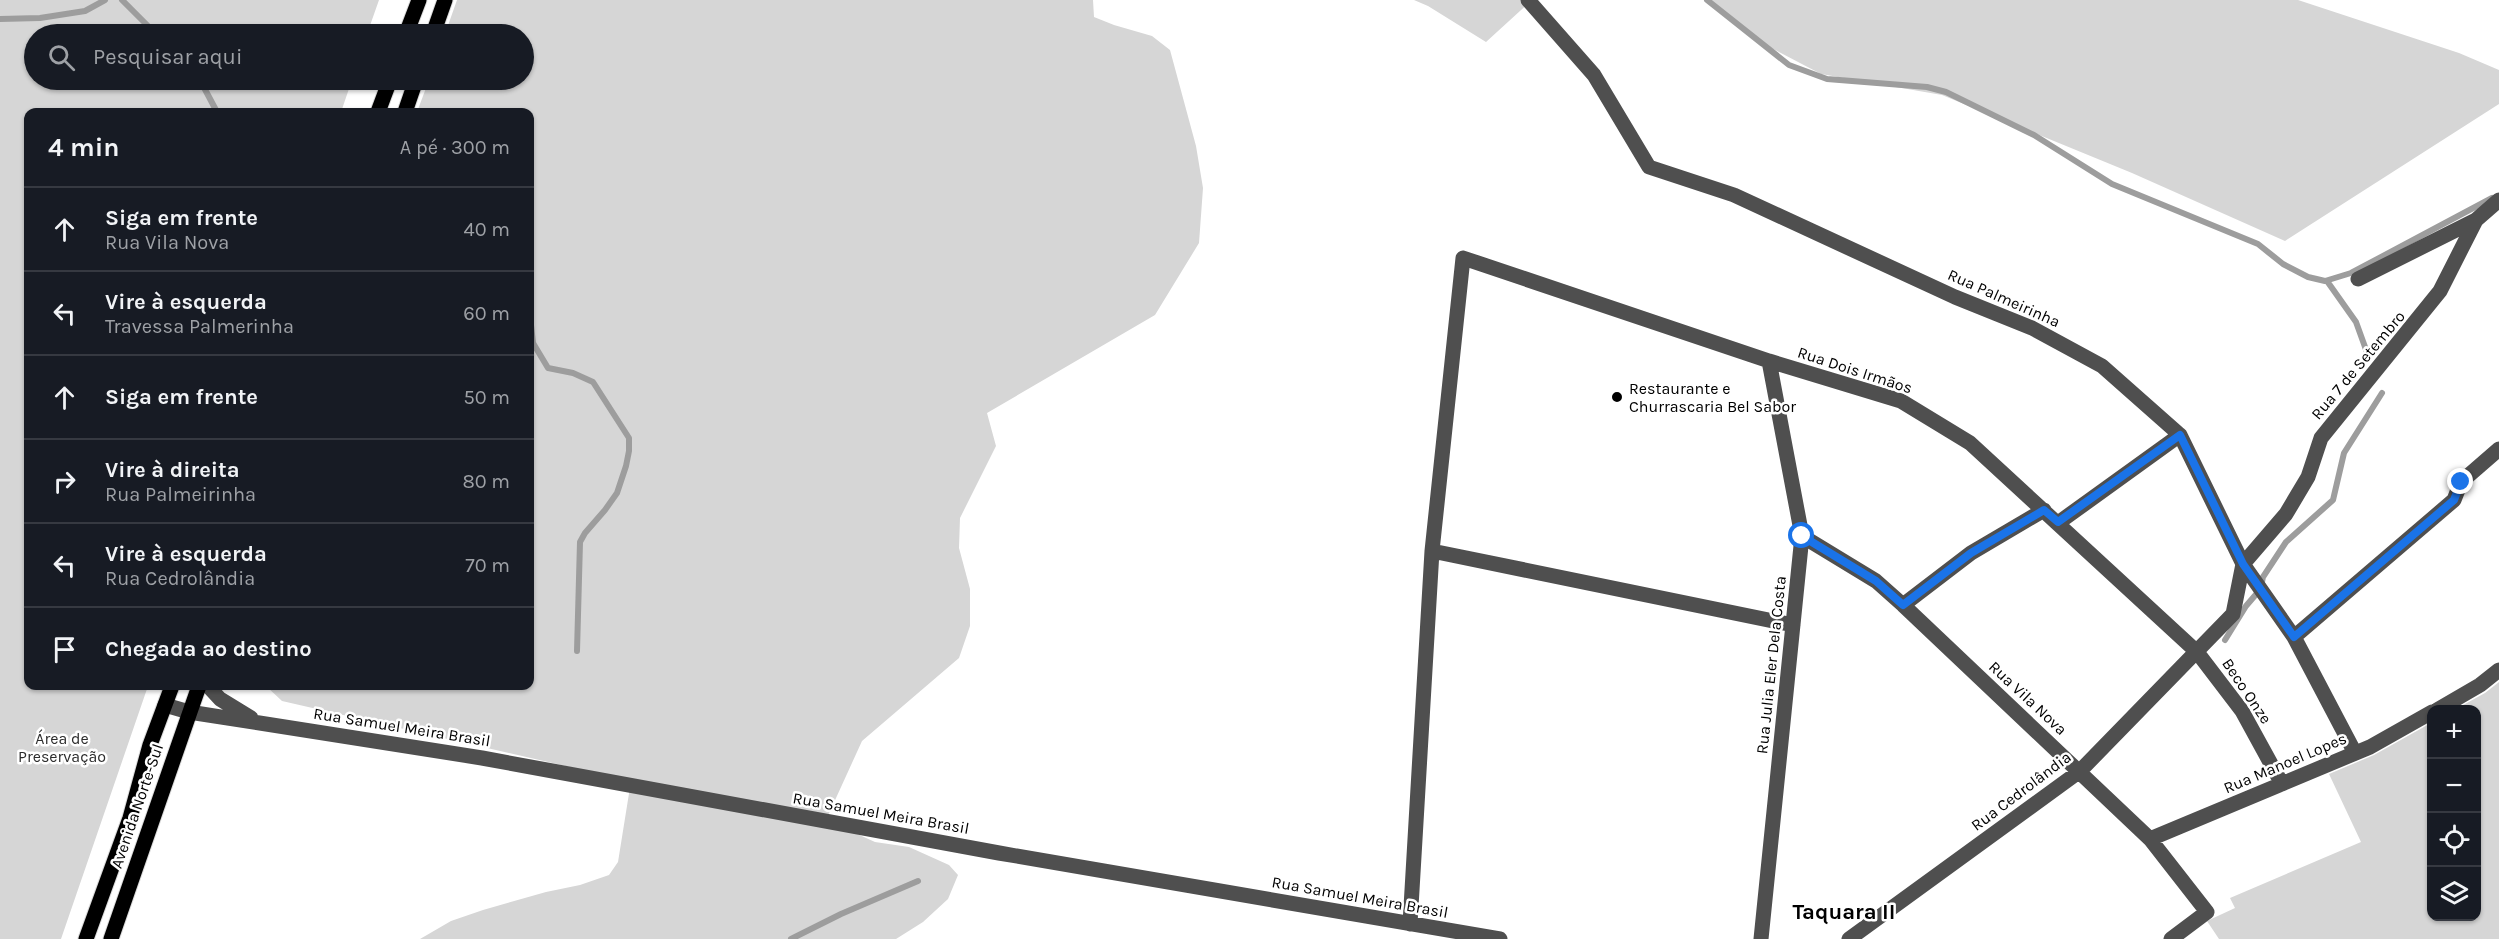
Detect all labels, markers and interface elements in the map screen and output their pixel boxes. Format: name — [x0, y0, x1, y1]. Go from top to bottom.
search box — [24, 24, 534, 90]
icon: search — [45, 41, 78, 74]
text: Pesquisar aqui — [93, 44, 242, 70]
text: 4 min — [48, 132, 119, 163]
text: A pé · 300 m — [400, 136, 510, 159]
text: Siga em frente — [105, 205, 258, 231]
icon: ahead — [48, 213, 81, 246]
text: 40 m — [464, 218, 510, 241]
text: Rua Vila Nova — [105, 231, 229, 254]
street label: Rua Palmeirinha — [1945, 265, 2063, 331]
text: Vire à esquerda — [105, 289, 267, 315]
icon: left — [48, 297, 81, 330]
text: 60 m — [463, 302, 510, 325]
street label: Rua 7 de Setembro — [2307, 307, 2409, 423]
text: Travessa Palmerinha — [105, 315, 294, 338]
street label: Rua Dois Irmãos — [1795, 342, 1915, 398]
place label: Restaurante e Churrascaria Bel Sabor — [1629, 379, 1796, 416]
icon: ahead — [48, 381, 81, 414]
text: Siga em frente — [105, 384, 258, 410]
text: 50 m — [463, 386, 510, 409]
marker: Restaurante e Churrascaria Bel Sabor — [1610, 390, 1624, 404]
text: Vire à direita — [105, 457, 240, 483]
icon: right — [48, 465, 81, 498]
route end — [2447, 468, 2473, 494]
text: 80 m — [462, 470, 510, 493]
text: Rua Palmeirinha — [105, 483, 256, 506]
route start — [1788, 522, 1814, 548]
text: Vire à esquerda — [105, 541, 267, 567]
icon: left — [48, 549, 81, 582]
text: 70 m — [465, 554, 510, 577]
text: Rua Cedrolândia — [105, 567, 255, 590]
street label: Rua Julia Eler Dela Costa — [1752, 575, 1790, 755]
icon: arrive — [48, 633, 81, 666]
text: Chegada ao destino — [105, 636, 312, 662]
street label: Beco Onze — [2218, 655, 2276, 727]
street label: Rua Vila Nova — [1985, 657, 2071, 739]
street label: Rua Samuel Meira Brasil — [312, 704, 492, 750]
map controls — [2427, 705, 2481, 921]
button: + — [2427, 705, 2481, 759]
park label: Área de Preservação — [18, 729, 106, 766]
street label: Rua Manoel Lopes — [2221, 729, 2349, 797]
street label: Avenida Norte-Sul — [107, 741, 167, 871]
street label: Rua Cedrolândia — [1967, 747, 2075, 835]
button: − — [2427, 759, 2481, 813]
street label: Rua Samuel Meira Brasil — [791, 788, 971, 838]
button: locate — [2427, 813, 2481, 867]
button: layers — [2427, 867, 2481, 921]
street label: Rua Samuel Meira Brasil — [1270, 872, 1450, 922]
district label: Taquara II — [1792, 899, 1896, 925]

